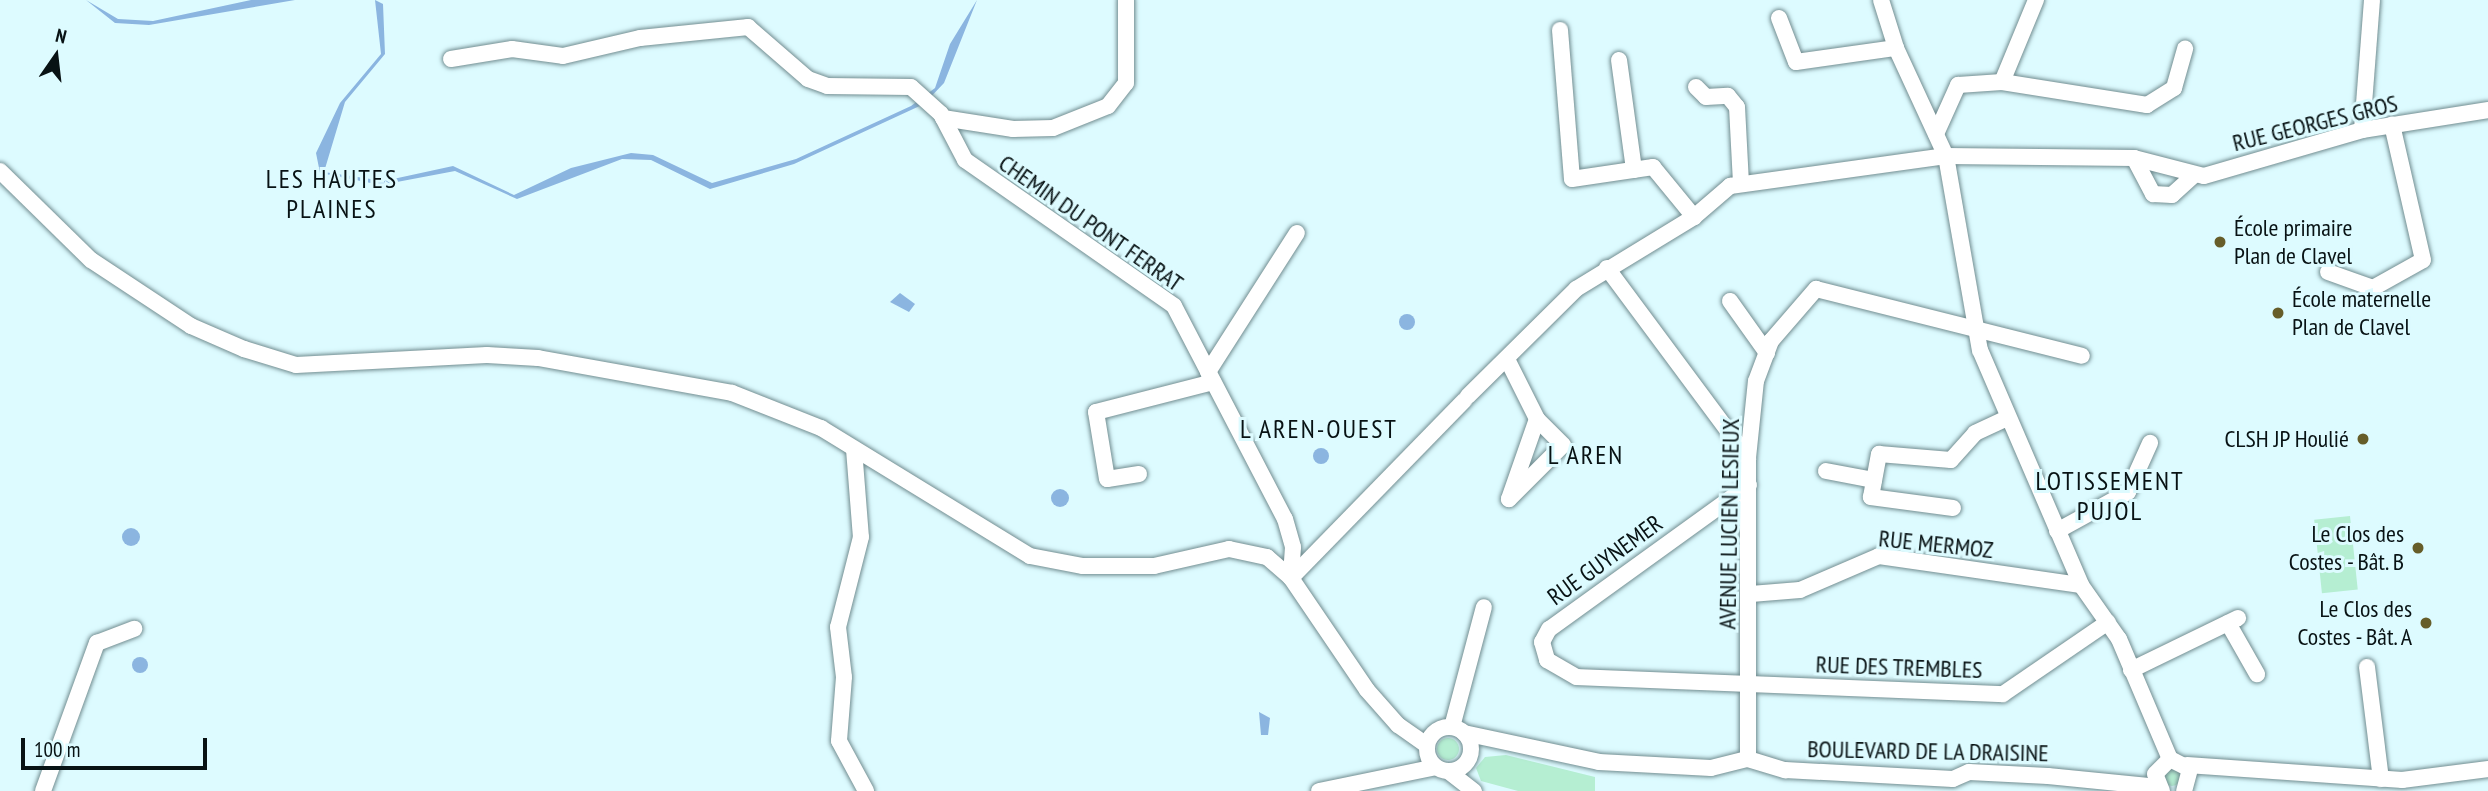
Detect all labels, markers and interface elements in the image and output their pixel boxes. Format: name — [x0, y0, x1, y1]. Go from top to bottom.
north arrow — [21, 21, 91, 91]
text: N — [53, 23, 69, 49]
street label: RUE GEORGES GROS — [2229, 89, 2401, 157]
street label: CHEMIN DU PONT FERRAT — [993, 148, 1189, 298]
district label: LES HAUTES PLAINES — [267, 163, 397, 224]
place label: École primaire Plan de Clavel — [2234, 214, 2353, 270]
marker: École primaire Plan de Clavel — [2212, 234, 2228, 250]
place label: École maternelle Plan de Clavel — [2292, 285, 2431, 341]
marker: École maternelle Plan de Clavel — [2270, 305, 2286, 321]
district label: L AREN-OUEST — [1241, 413, 1397, 445]
street label: AVENUE LUCIEN LESIEUX — [1713, 418, 1745, 630]
place label: CLSH JP Houlié — [2224, 425, 2349, 453]
marker: CLSH JP Houlié — [2355, 431, 2371, 447]
district label: L AREN — [1548, 439, 1624, 471]
district label: LOTISSEMENT PUJOL — [2037, 465, 2183, 526]
street label: RUE GUYNEMER — [1542, 509, 1668, 611]
place label: Le Clos des Costes - Bât. B — [2285, 520, 2404, 576]
street label: RUE MERMOZ — [1877, 524, 1995, 564]
marker: Le Clos des Costes - Bât. B — [2410, 540, 2426, 556]
place label: Le Clos des Costes - Bât. A — [2293, 595, 2412, 651]
marker: Le Clos des Costes - Bât. A — [2418, 615, 2434, 631]
street label: RUE DES TREMBLES — [1815, 650, 1983, 684]
scale bar — [24, 724, 210, 768]
street label: BOULEVARD DE LA DRAISINE — [1807, 734, 2049, 768]
text: 100 m — [34, 736, 80, 763]

